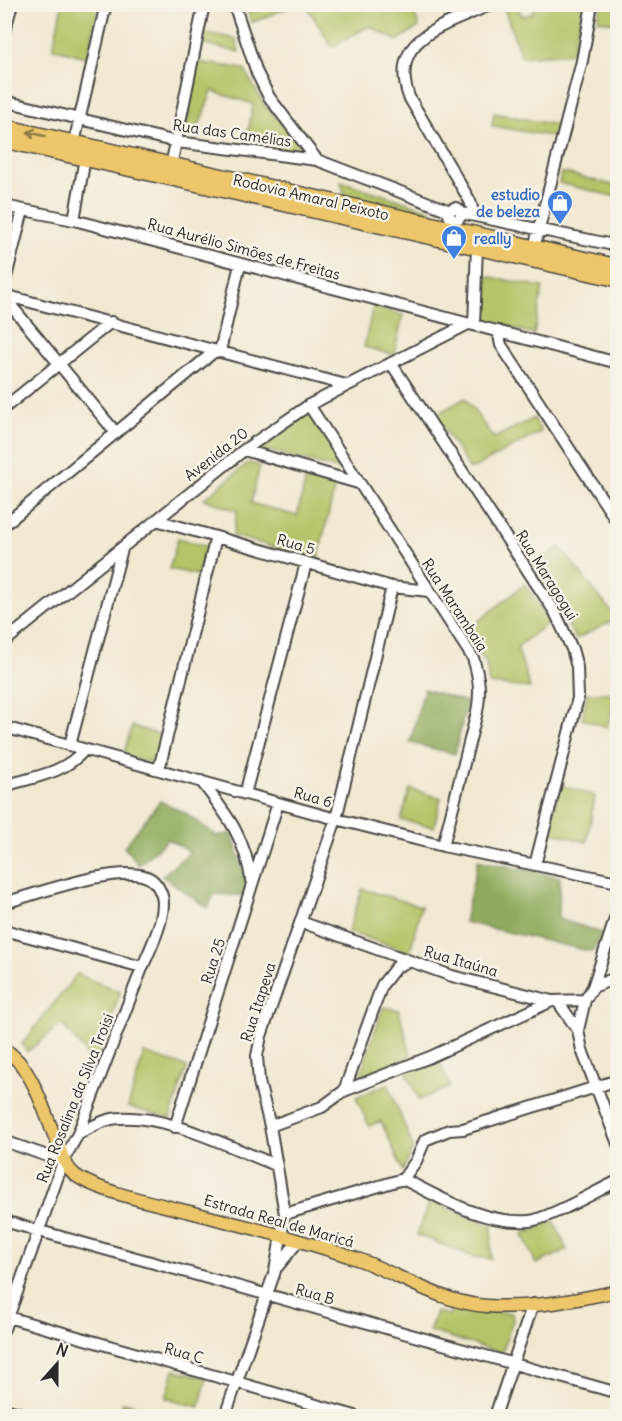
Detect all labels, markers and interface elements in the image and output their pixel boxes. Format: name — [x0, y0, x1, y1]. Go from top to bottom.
street label: Rua das Camélias — [171, 115, 293, 151]
one-way arrow — [26, 128, 45, 140]
street label: Rodovia Amaral Peixoto — [231, 170, 391, 224]
place label: estudio de beleza — [476, 185, 541, 221]
shop icon: estudio de beleza — [545, 188, 575, 226]
street label: Rua Aurélio Simões de Freitas — [146, 214, 343, 284]
shop icon: really — [439, 223, 469, 261]
place label: really — [474, 229, 512, 249]
street label: Avenida 20 — [180, 423, 252, 485]
street label: Rua Maragogui — [512, 526, 582, 624]
street label: Rua 5 — [275, 530, 317, 558]
street label: Rua Marambaia — [418, 555, 492, 656]
street label: Rua 6 — [292, 782, 334, 812]
street label: Rua 25 — [197, 936, 229, 986]
street label: Rua Itaúna — [422, 941, 501, 981]
street label: Rua Itapeva — [236, 959, 280, 1044]
street label: Rua Rosalina da Silva Troisi — [32, 1010, 118, 1186]
street label: Estrada Real de Maricá — [202, 1190, 357, 1252]
street label: Rua B — [293, 1279, 337, 1309]
north arrow — [27, 1334, 87, 1394]
street label: Rua C — [162, 1338, 206, 1368]
text: N — [54, 1339, 71, 1361]

